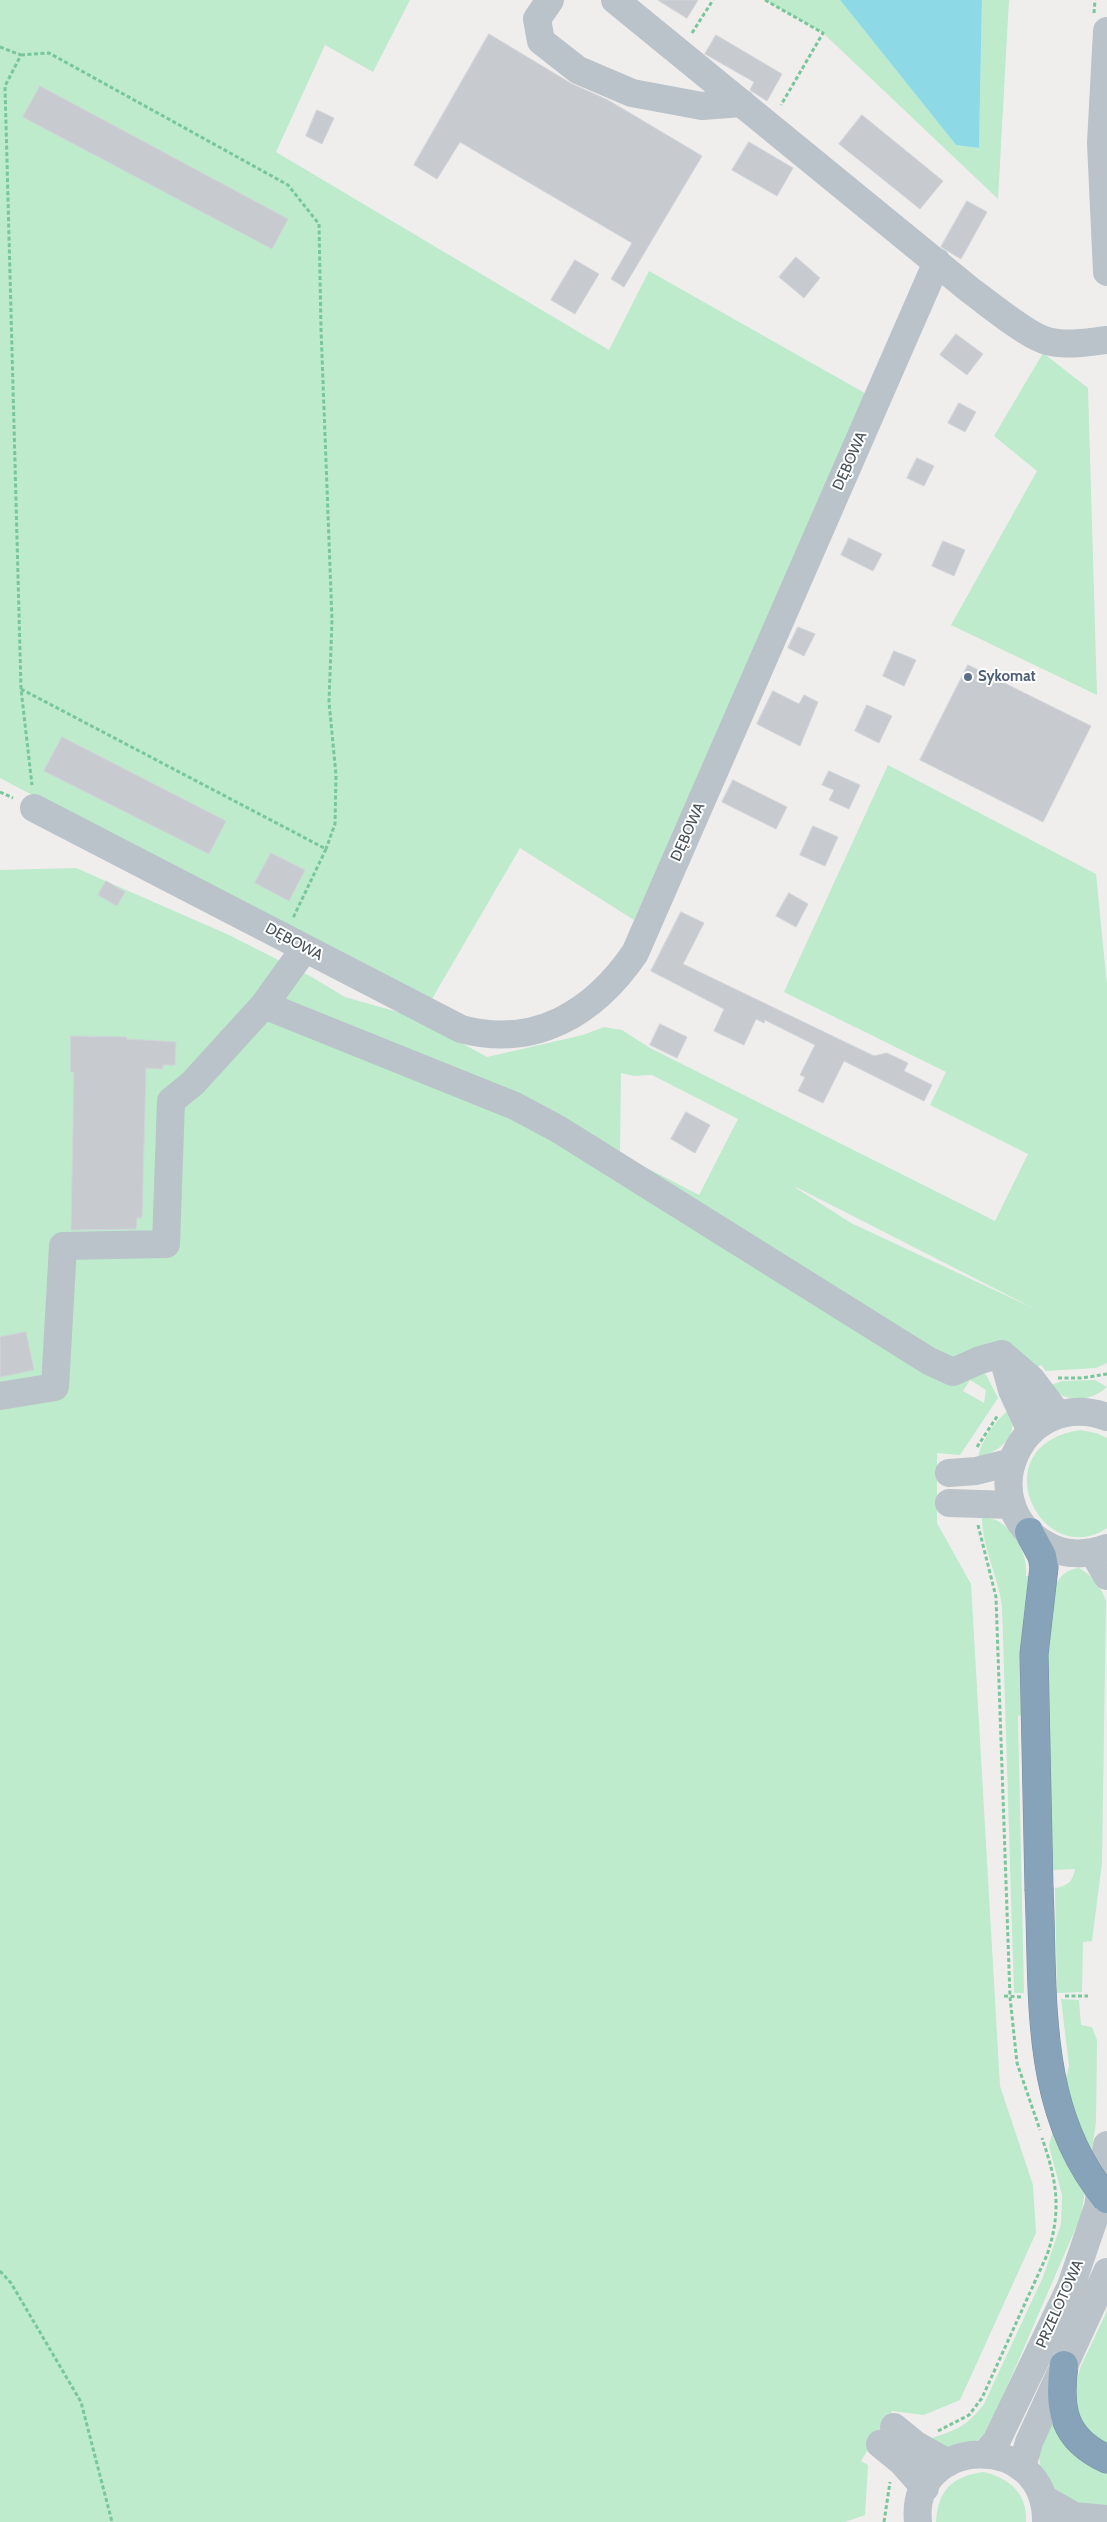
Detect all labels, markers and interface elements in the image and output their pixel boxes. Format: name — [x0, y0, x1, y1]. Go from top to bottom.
street label: DĘBOWA — [829, 429, 871, 493]
place label: Sykomat — [978, 668, 1036, 686]
marker: Sykomat — [962, 671, 974, 683]
street label: DĘBOWA — [667, 800, 709, 864]
street label: DĘBOWA — [262, 919, 326, 965]
street label: PRZELOTOWA — [1033, 2257, 1087, 2351]

